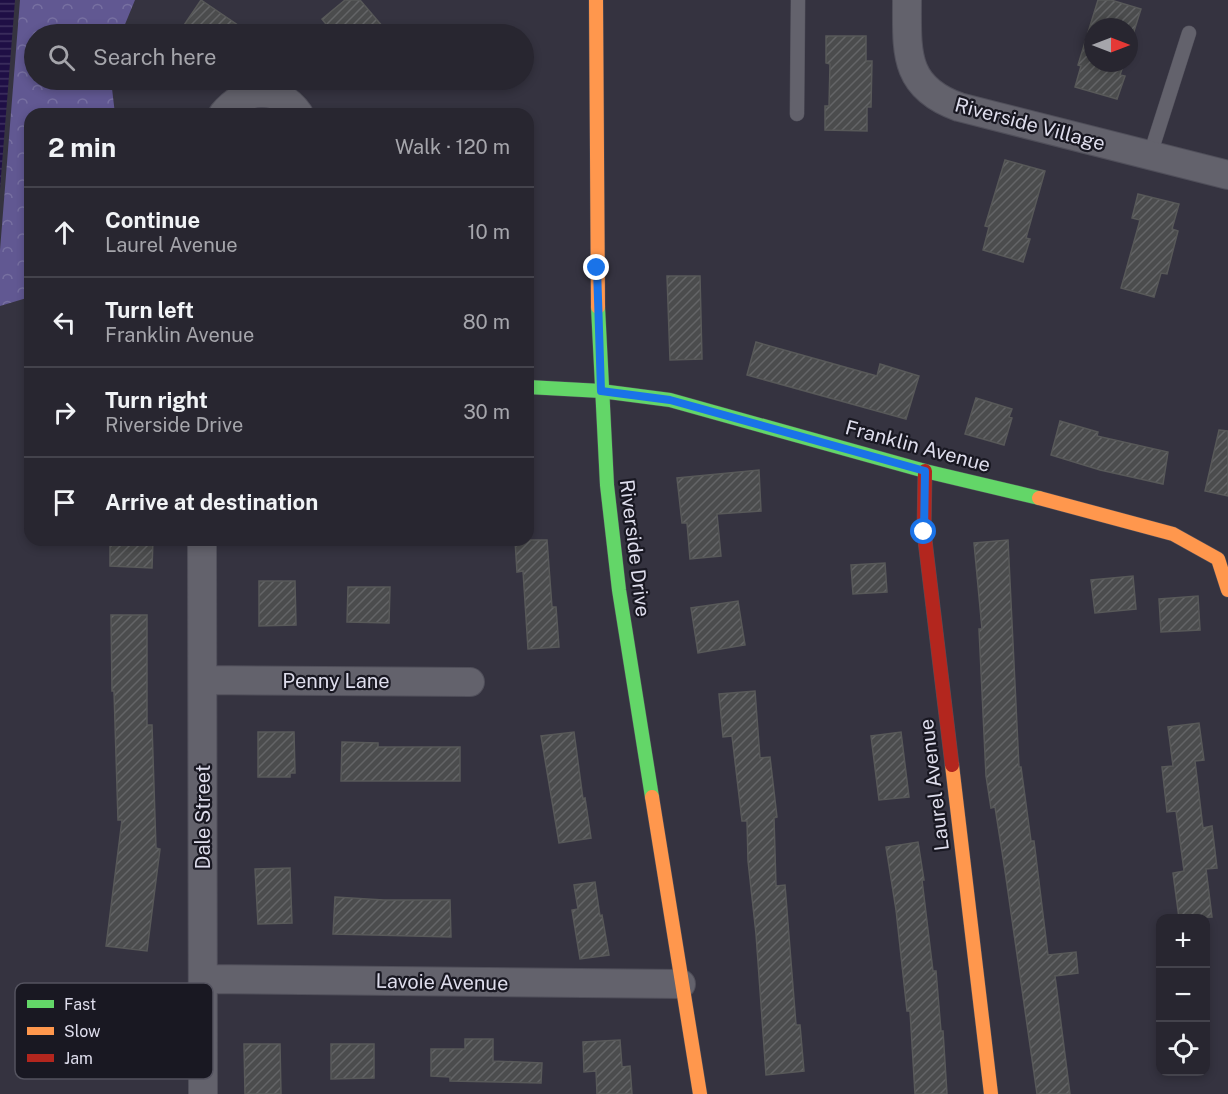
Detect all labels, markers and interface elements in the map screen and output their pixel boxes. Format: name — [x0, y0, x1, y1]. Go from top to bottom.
north arrow — [1084, 18, 1138, 72]
search box — [24, 24, 534, 90]
icon: search — [45, 41, 78, 74]
text: Search here — [93, 44, 217, 70]
street label: Riverside Village — [952, 92, 1108, 156]
text: 2 min — [48, 132, 116, 163]
text: Walk · 120 m — [395, 135, 510, 159]
text: Continue — [105, 207, 200, 233]
icon: ahead — [48, 216, 81, 249]
text: 10 m — [467, 220, 510, 244]
text: Laurel Avenue — [105, 233, 238, 257]
route end — [583, 254, 609, 280]
text: Turn left — [105, 297, 194, 323]
icon: left — [48, 306, 81, 339]
text: 80 m — [463, 310, 510, 334]
text: Franklin Avenue — [105, 323, 254, 347]
text: Turn right — [105, 387, 208, 413]
icon: right — [48, 396, 81, 429]
text: 30 m — [463, 400, 510, 424]
text: Riverside Drive — [105, 413, 243, 437]
street label: Franklin Avenue — [843, 415, 993, 477]
street label: Riverside Drive — [615, 478, 655, 618]
icon: arrive — [48, 486, 81, 519]
text: Arrive at destination — [105, 489, 318, 515]
route start — [910, 518, 936, 544]
street label: Penny Lane — [282, 669, 390, 693]
street label: Laurel Avenue — [914, 718, 954, 852]
street label: Dale Street — [191, 765, 215, 869]
map controls — [1156, 914, 1210, 1076]
button: + — [1156, 914, 1210, 968]
button: − — [1156, 968, 1210, 1022]
street label: Lavoie Avenue — [375, 969, 509, 995]
legend — [15, 983, 213, 1079]
text: Fast — [64, 995, 96, 1014]
text: Slow — [64, 1022, 101, 1041]
button: locate — [1156, 1022, 1210, 1076]
text: Jam — [64, 1049, 93, 1068]

